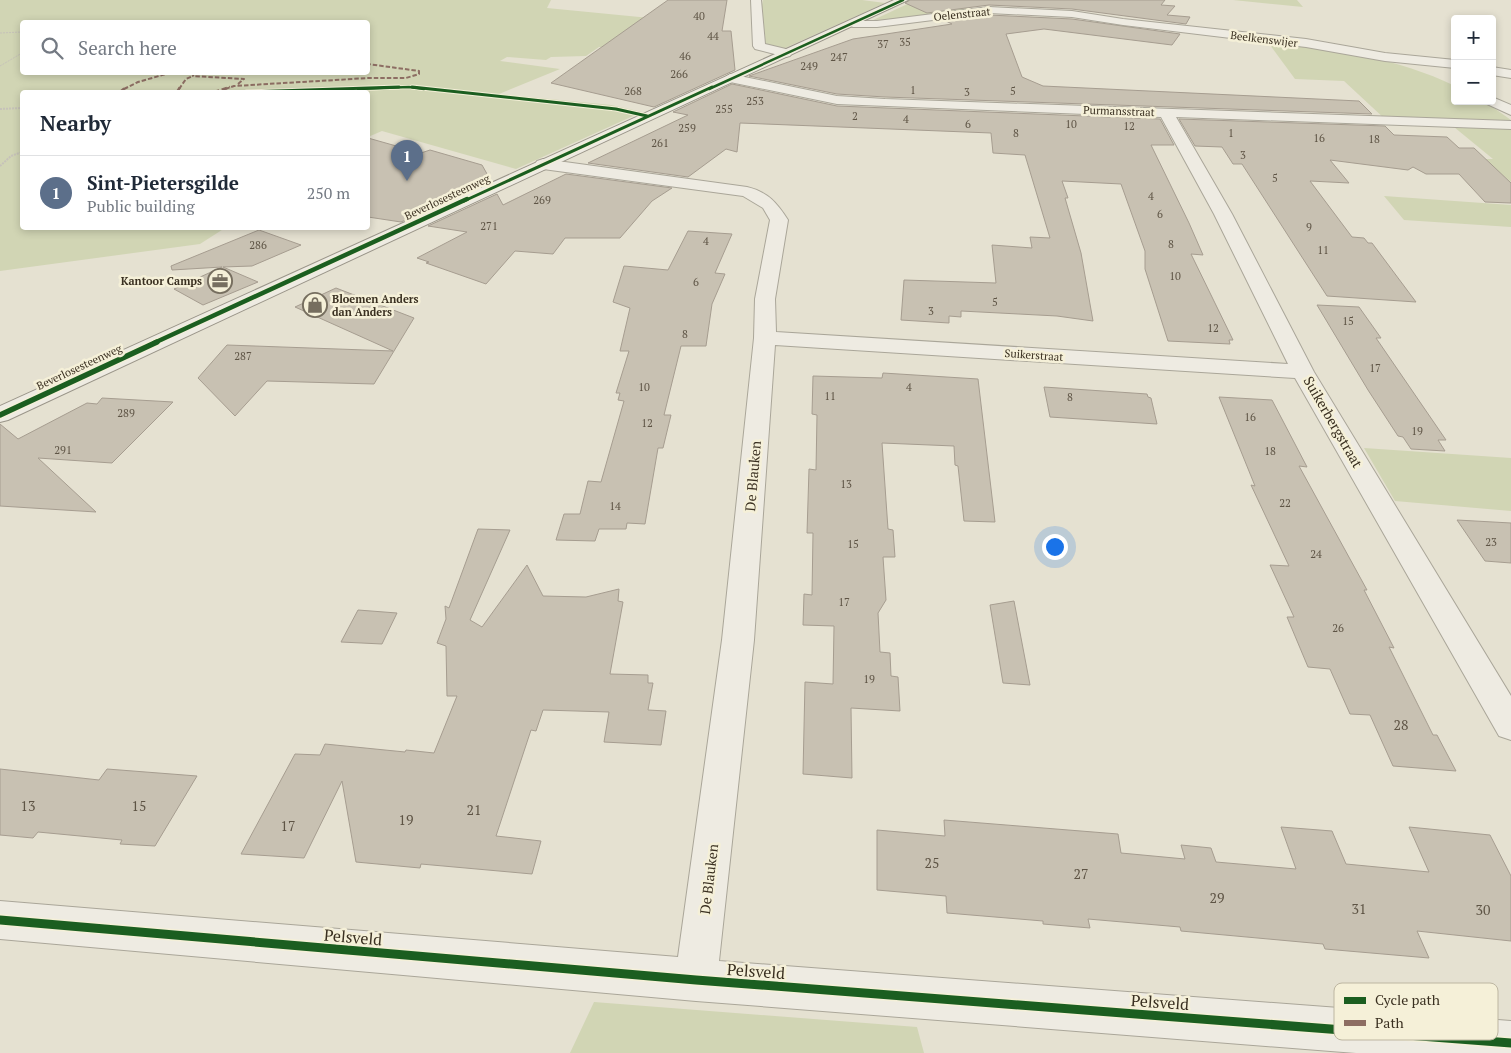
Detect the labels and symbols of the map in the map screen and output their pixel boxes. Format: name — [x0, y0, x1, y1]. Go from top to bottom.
street label: Oelenstraat — [933, 4, 991, 24]
house number: 40 — [693, 9, 705, 23]
street label: Beelkenswijer — [1230, 28, 1299, 50]
house number: 44 — [707, 29, 719, 43]
house number: 35 — [899, 35, 911, 49]
house number: 37 — [877, 37, 889, 51]
house number: 46 — [679, 49, 691, 63]
house number: 247 — [830, 50, 848, 64]
house number: 249 — [800, 59, 818, 73]
house number: 266 — [670, 67, 688, 81]
house number: 1 — [910, 83, 916, 97]
house number: 268 — [624, 84, 642, 98]
house number: 5 — [1010, 84, 1016, 98]
house number: 3 — [964, 85, 970, 99]
house number: 253 — [746, 94, 764, 108]
house number: 255 — [715, 102, 733, 116]
street label: Purmansstraat — [1083, 103, 1155, 119]
house number: 2 — [852, 109, 858, 123]
house number: 4 — [903, 112, 909, 126]
house number: 6 — [965, 117, 971, 131]
house number: 10 — [1065, 117, 1077, 131]
house number: 12 — [1123, 119, 1135, 133]
house number: 259 — [678, 121, 696, 135]
house number: 8 — [1013, 126, 1019, 140]
house number: 1 — [1228, 126, 1234, 140]
house number: 16 — [1313, 131, 1325, 145]
house number: 18 — [1368, 132, 1380, 146]
house number: 261 — [651, 136, 669, 150]
pin: 1 — [391, 140, 423, 181]
house number: 3 — [1240, 148, 1246, 162]
street label: Beverlosesteenweg — [402, 171, 492, 223]
house number: 5 — [1272, 171, 1278, 185]
house number: 4 — [1148, 189, 1154, 203]
house number: 269 — [533, 193, 551, 207]
house number: 6 — [1157, 207, 1163, 221]
house number: 271 — [480, 219, 498, 233]
house number: 9 — [1306, 220, 1312, 234]
house number: 4 — [703, 234, 709, 248]
house number: 8 — [1168, 237, 1174, 251]
house number: 286 — [249, 238, 267, 252]
house number: 11 — [1317, 243, 1329, 257]
office icon: Kantoor Camps — [207, 268, 233, 294]
house number: 10 — [1169, 269, 1181, 283]
place label: Kantoor Camps — [121, 274, 202, 288]
house number: 6 — [693, 275, 699, 289]
shop icon: Bloemen Anders dan Anders — [302, 292, 328, 318]
place label: Bloemen Anders dan Anders — [332, 292, 419, 319]
house number: 5 — [992, 295, 998, 309]
house number: 3 — [928, 304, 934, 318]
house number: 15 — [1342, 314, 1354, 328]
house number: 12 — [1207, 321, 1219, 335]
house number: 8 — [682, 327, 688, 341]
street label: Beverlosesteenweg — [34, 341, 124, 393]
street label: Suikerstraat — [1004, 346, 1064, 364]
house number: 287 — [234, 349, 252, 363]
house number: 17 — [1369, 361, 1381, 375]
street label: Suikerbergstraat — [1300, 373, 1368, 472]
house number: 10 — [638, 380, 650, 394]
house number: 4 — [906, 380, 912, 394]
house number: 11 — [824, 389, 836, 403]
house number: 8 — [1067, 390, 1073, 404]
house number: 289 — [117, 406, 135, 420]
house number: 16 — [1244, 410, 1256, 424]
house number: 12 — [641, 416, 653, 430]
house number: 19 — [1411, 424, 1423, 438]
street label: De Blauken — [740, 439, 765, 512]
house number: 291 — [54, 443, 72, 457]
house number: 18 — [1264, 444, 1276, 458]
house number: 13 — [840, 477, 852, 491]
house number: 22 — [1279, 496, 1291, 510]
house number: 14 — [609, 499, 621, 513]
your location — [1042, 534, 1068, 560]
house number: 23 — [1485, 535, 1497, 549]
house number: 15 — [847, 537, 859, 551]
house number: 24 — [1310, 547, 1322, 561]
house number: 17 — [838, 595, 850, 609]
house number: 26 — [1332, 621, 1344, 635]
house number: 19 — [863, 672, 875, 686]
house number: 28 — [1394, 715, 1408, 734]
house number: 13 — [21, 796, 35, 815]
house number: 15 — [132, 796, 146, 815]
house number: 21 — [467, 800, 481, 819]
house number: 19 — [399, 810, 413, 829]
house number: 17 — [281, 816, 295, 835]
street label: De Blauken — [695, 842, 722, 915]
house number: 25 — [925, 853, 939, 872]
house number: 27 — [1074, 864, 1088, 883]
house number: 29 — [1210, 888, 1224, 907]
house number: 31 — [1352, 899, 1366, 918]
house number: 30 — [1476, 900, 1490, 919]
street label: Pelsveld — [323, 923, 383, 951]
street label: Pelsveld — [726, 958, 786, 984]
legend — [1334, 983, 1498, 1040]
street label: Pelsveld — [1130, 989, 1190, 1015]
text: Cycle path — [1375, 990, 1440, 1009]
text: Path — [1375, 1013, 1404, 1032]

